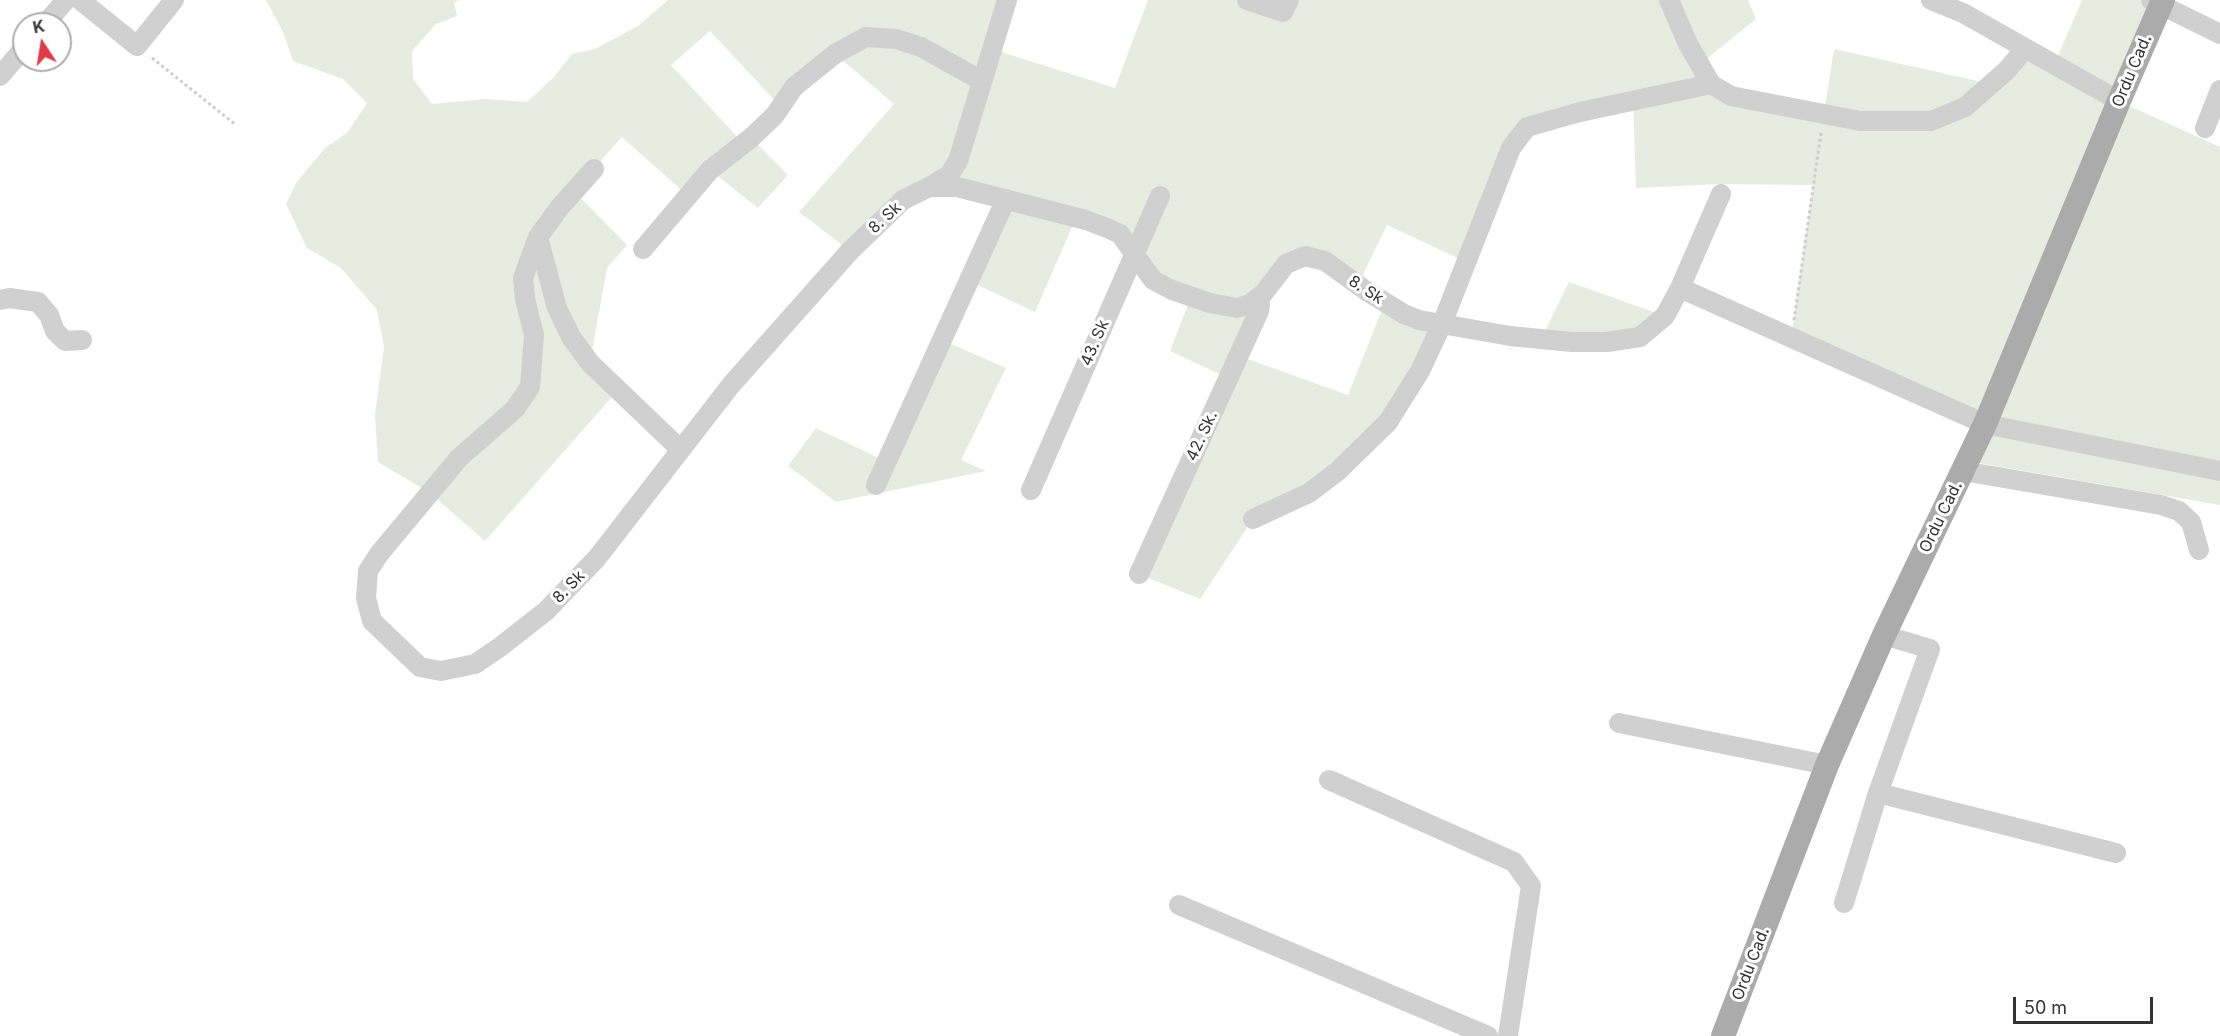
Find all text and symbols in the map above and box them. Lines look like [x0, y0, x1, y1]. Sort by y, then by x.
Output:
north arrow [12, 12, 72, 72]
text: K [31, 15, 46, 37]
street label: Ordu Cad. [2108, 32, 2156, 110]
street label: 8. Sk [865, 198, 905, 238]
street label: 8. Sk [1345, 272, 1387, 308]
street label: 43. Sk [1077, 317, 1113, 369]
street label: 42. Sk. [1182, 408, 1222, 464]
street label: Ordu Cad. [1916, 478, 1966, 556]
street label: 8. Sk [549, 567, 589, 607]
street label: Ordu Cad. [1728, 925, 1774, 1003]
scale bar [2016, 985, 2156, 1023]
text: 50 m [2024, 997, 2067, 1018]

